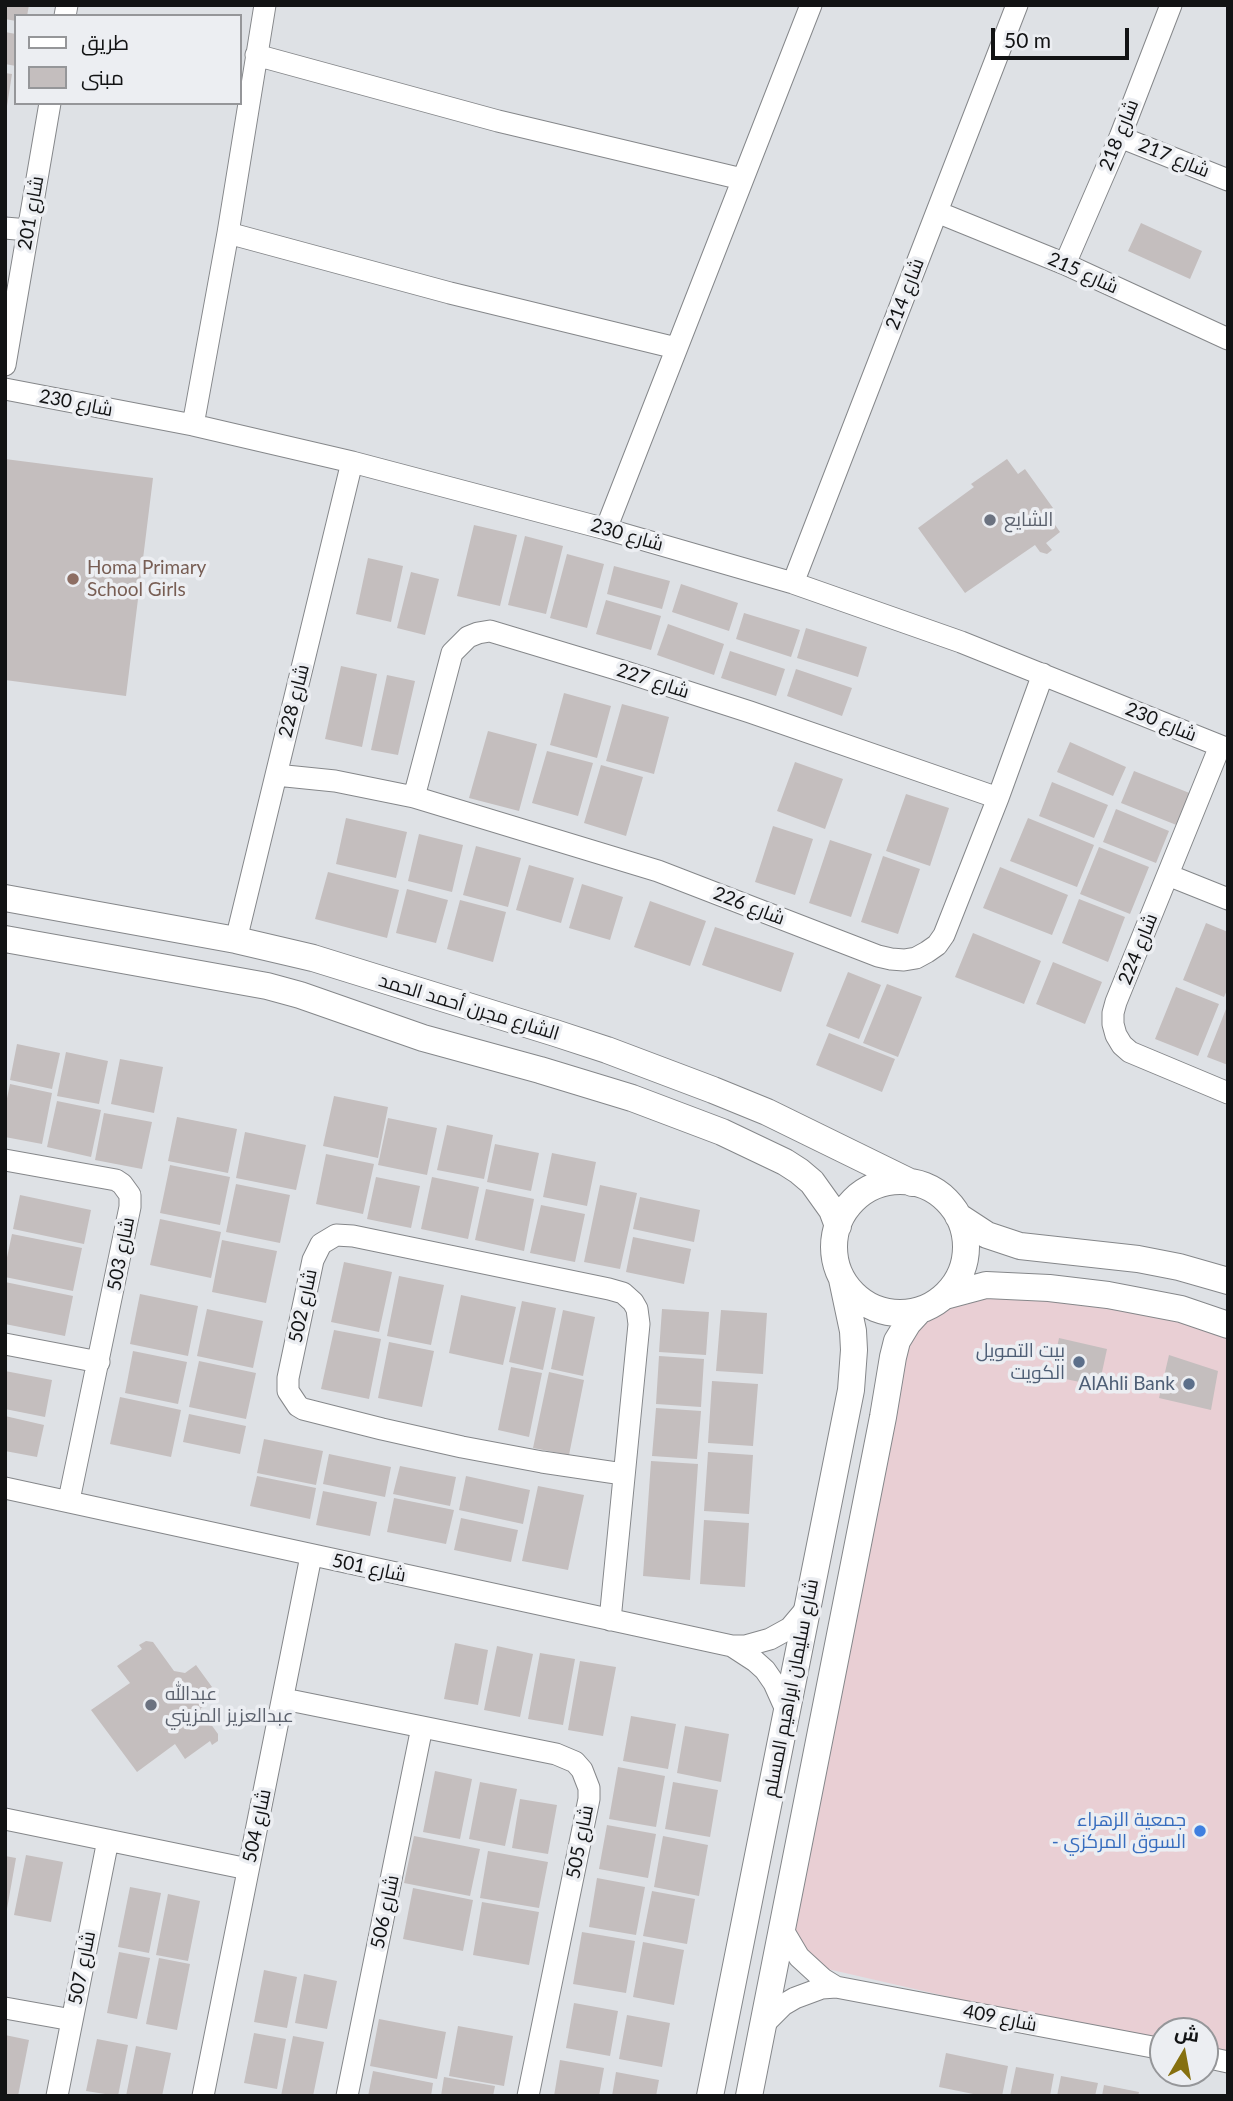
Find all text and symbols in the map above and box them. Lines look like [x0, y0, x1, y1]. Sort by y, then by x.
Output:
legend [14, 14, 242, 105]
scale bar [995, 14, 1133, 58]
text: 50 m [1004, 27, 1051, 52]
text: طريق [81, 29, 129, 54]
text: مبنى [81, 64, 124, 89]
street label: شارع 218 [1094, 96, 1144, 174]
street label: شارع 217 [1135, 133, 1213, 183]
street label: شارع 201 [13, 174, 49, 252]
street label: شارع 215 [1044, 247, 1122, 299]
street label: شارع 214 [881, 255, 929, 333]
street label: شارع 230 [37, 385, 115, 421]
place label: الشايع [1004, 509, 1053, 531]
marker: الشايع [982, 512, 998, 528]
street label: شارع 230 [588, 514, 666, 556]
place label: Homa Primary School Girls [87, 557, 206, 601]
marker: Homa Primary School Girls [65, 571, 81, 587]
street label: شارع 227 [614, 659, 692, 703]
street label: شارع 228 [274, 662, 314, 740]
street label: شارع 230 [1122, 697, 1200, 747]
street label: شارع 226 [710, 882, 788, 930]
street label: شارع 224 [1113, 910, 1163, 988]
street label: الشارع مجرن أحمد الحمد [376, 969, 562, 1045]
street label: شارع 503 [103, 1215, 139, 1293]
street label: شارع 502 [284, 1267, 322, 1345]
place label: بيت التمويل الكويت [976, 1340, 1065, 1384]
marker: بيت التمويل الكويت [1071, 1354, 1087, 1370]
place label: AlAhli Bank [1079, 1373, 1175, 1395]
marker: AlAhli Bank [1181, 1376, 1197, 1392]
street label: شارع 501 [330, 1549, 408, 1587]
street label: شارع سليمان ابراهيم المسلم [759, 1577, 823, 1799]
place label: عبدالله عبدالعزيز المزيني [165, 1683, 294, 1727]
marker: عبدالله عبدالعزيز المزيني [143, 1697, 159, 1713]
street label: شارع 504 [238, 1787, 276, 1865]
street label: شارع 505 [562, 1803, 598, 1881]
place label: جمعية الزهراء - السوق المركزي [1052, 1809, 1186, 1853]
marker: جمعية الزهراء - السوق المركزي [1192, 1823, 1208, 1839]
street label: شارع 506 [366, 1873, 404, 1951]
street label: شارع 507 [64, 1929, 100, 2007]
street label: شارع 409 [961, 2000, 1039, 2036]
north arrow [1149, 2017, 1219, 2087]
text: ش [1173, 2019, 1201, 2046]

